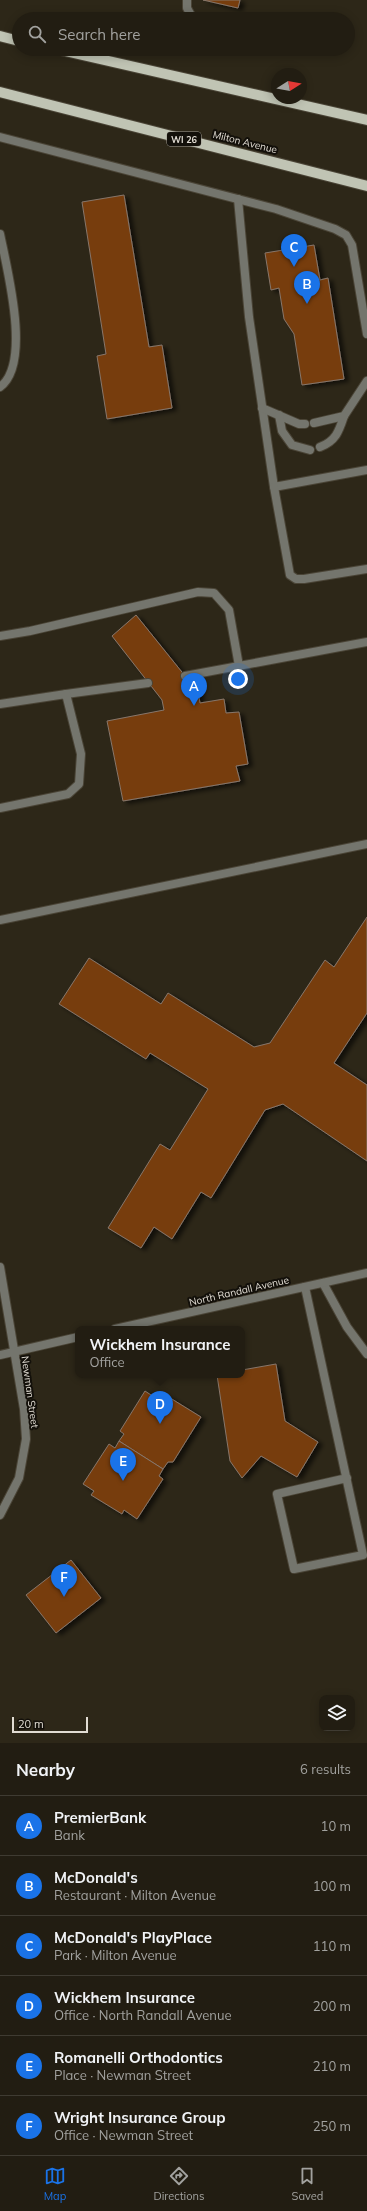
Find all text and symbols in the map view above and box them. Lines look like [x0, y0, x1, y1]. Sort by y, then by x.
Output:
search box [12, 12, 355, 56]
icon: search [26, 23, 48, 45]
text: Search here [58, 25, 140, 44]
north arrow [271, 68, 307, 104]
street label: Milton Avenue [211, 128, 279, 156]
road number: WI 26 [167, 132, 201, 146]
pin: C [281, 234, 307, 267]
pin: B [294, 271, 320, 304]
your location [228, 669, 248, 689]
pin: A [181, 673, 207, 706]
street label: North Randall Avenue [188, 1273, 290, 1309]
popup [75, 1326, 245, 1378]
text: Wickhem Insurance [90, 1335, 231, 1354]
text: Office [90, 1354, 125, 1370]
street label: Newman Street [19, 1355, 42, 1429]
pin: D [147, 1391, 173, 1424]
pin: E [110, 1448, 136, 1481]
pin: F [51, 1564, 77, 1597]
map controls [319, 1695, 355, 1731]
button: layers [319, 1695, 355, 1731]
scale bar [12, 1715, 88, 1734]
text: 20 m [18, 1717, 44, 1731]
text: Nearby [16, 1759, 75, 1780]
text: 6 results [300, 1761, 351, 1777]
text: PremierBank [54, 1808, 146, 1827]
text: A [24, 1818, 34, 1834]
text: 10 m [321, 1818, 351, 1834]
text: Bank [54, 1827, 85, 1843]
text: McDonald's [54, 1868, 138, 1887]
text: B [25, 1878, 33, 1894]
text: 100 m [313, 1878, 351, 1894]
text: Restaurant · Milton Avenue [54, 1887, 216, 1903]
text: McDonald's PlayPlace [54, 1928, 212, 1947]
text: C [25, 1938, 33, 1954]
text: 110 m [313, 1938, 351, 1954]
text: Park · Milton Avenue [54, 1947, 177, 1963]
text: Wickhem Insurance [54, 1988, 195, 2007]
text: D [24, 1998, 34, 2014]
text: 200 m [313, 1998, 351, 2014]
text: Office · North Randall Avenue [54, 2007, 231, 2023]
text: Romanelli Orthodontics [54, 2048, 223, 2067]
text: E [25, 2058, 33, 2074]
text: 210 m [313, 2058, 351, 2074]
text: Place · Newman Street [54, 2067, 191, 2083]
text: Wright Insurance Group [54, 2108, 226, 2127]
text: F [25, 2118, 33, 2134]
text: 250 m [313, 2118, 351, 2134]
text: Office · Newman Street [54, 2127, 193, 2143]
tab: Map [44, 2165, 66, 2203]
tab: Directions [154, 2165, 204, 2203]
tab: Saved [292, 2165, 323, 2203]

